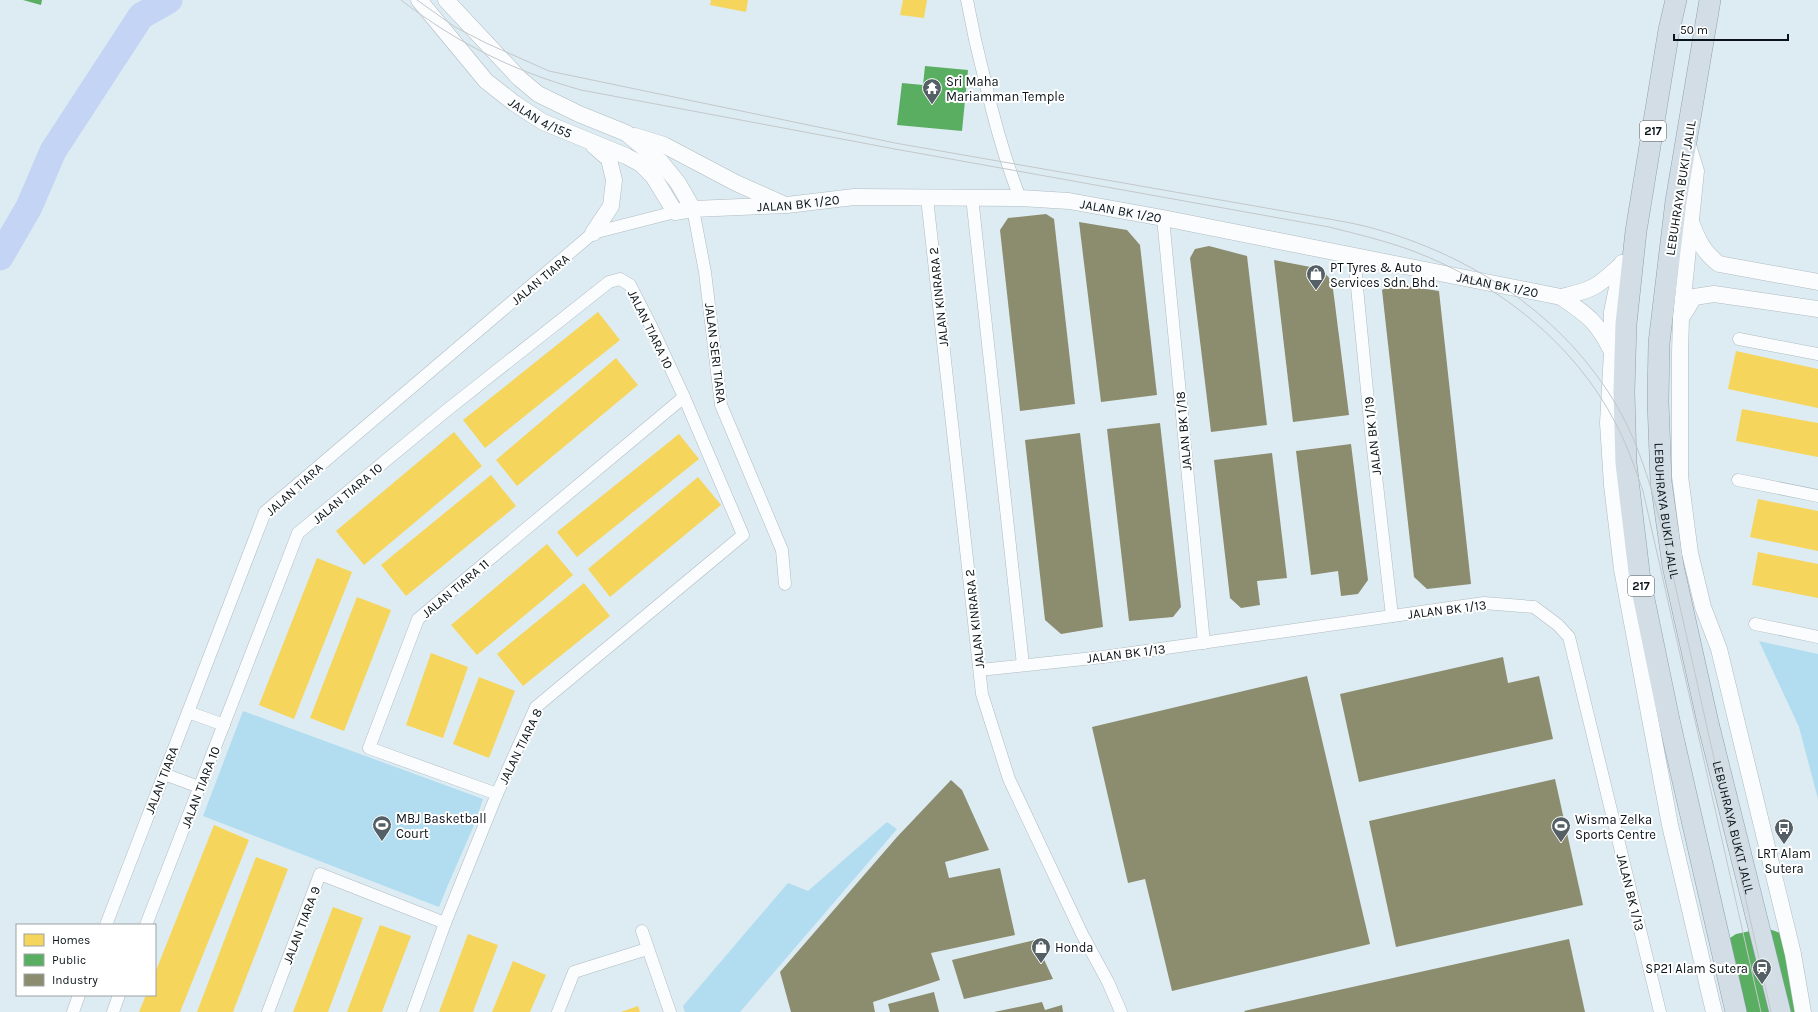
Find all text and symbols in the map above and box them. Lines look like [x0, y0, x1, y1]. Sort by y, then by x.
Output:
scale bar [1674, 16, 1788, 42]
text: 50 m [1680, 23, 1708, 37]
place label: Sri Maha Mariamman Temple [946, 74, 1065, 104]
temple icon: Sri Maha Mariamman Temple [921, 77, 943, 105]
street label: JALAN 4/155 [505, 95, 574, 141]
street label: LEBUHRAYA BUKIT JALIL [1662, 119, 1699, 257]
road number: 217 [1640, 121, 1666, 141]
street label: JALAN BK 1/20 [757, 192, 841, 214]
street label: JALAN BK 1/20 [1079, 196, 1163, 226]
street label: JALAN KINRARA 2 [926, 246, 951, 348]
street label: JALAN TIARA [508, 250, 573, 308]
place label: PT Tyres & Auto Services Sdn. Bhd. [1330, 260, 1438, 290]
shop icon: PT Tyres & Auto Services Sdn. Bhd. [1305, 263, 1327, 291]
street label: JALAN BK 1/20 [1456, 270, 1540, 300]
street label: JALAN TIARA 10 [625, 287, 676, 372]
street label: JALAN SERI TIARA [702, 302, 729, 405]
street label: JALAN BK 1/18 [1173, 391, 1194, 471]
street label: JALAN BK 1/19 [1361, 396, 1384, 476]
street label: LEBUHRAYA BUKIT JALIL [1652, 442, 1683, 580]
street label: JALAN TIARA [263, 460, 326, 519]
street label: JALAN TIARA 10 [309, 460, 385, 527]
street label: JALAN TIARA 11 [419, 556, 492, 621]
street label: JALAN KINRARA 2 [962, 568, 987, 670]
road number: 217 [1628, 576, 1654, 596]
street label: JALAN BK 1/13 [1407, 597, 1487, 622]
street label: JALAN BK 1/13 [1086, 641, 1166, 666]
street label: JALAN TIARA 8 [496, 706, 545, 787]
street label: JALAN TIARA [142, 744, 181, 816]
street label: JALAN TIARA 10 [178, 744, 223, 830]
street label: LEBUHRAYA BUKIT JALIL [1710, 759, 1757, 896]
place label: MBJ Basketball Court [396, 811, 487, 841]
place label: Wisma Zelka Sports Centre [1575, 812, 1656, 842]
sports icon: MBJ Basketball Court [371, 814, 393, 842]
sports icon: Wisma Zelka Sports Centre [1550, 815, 1572, 843]
bus stop icon: LRT Alam Sutera [1773, 817, 1795, 845]
place label: LRT Alam Sutera [1757, 846, 1811, 876]
street label: JALAN BK 1/13 [1614, 852, 1647, 932]
street label: JALAN TIARA 9 [280, 884, 323, 966]
legend [16, 924, 156, 996]
text: Homes [52, 933, 90, 947]
shop icon: Honda [1030, 936, 1052, 964]
place label: Honda [1055, 940, 1094, 955]
text: Public [52, 953, 86, 967]
station icon: SP21 Alam Sutera [1751, 957, 1773, 985]
place label: SP21 Alam Sutera [1645, 961, 1748, 976]
text: Industry [52, 973, 98, 987]

